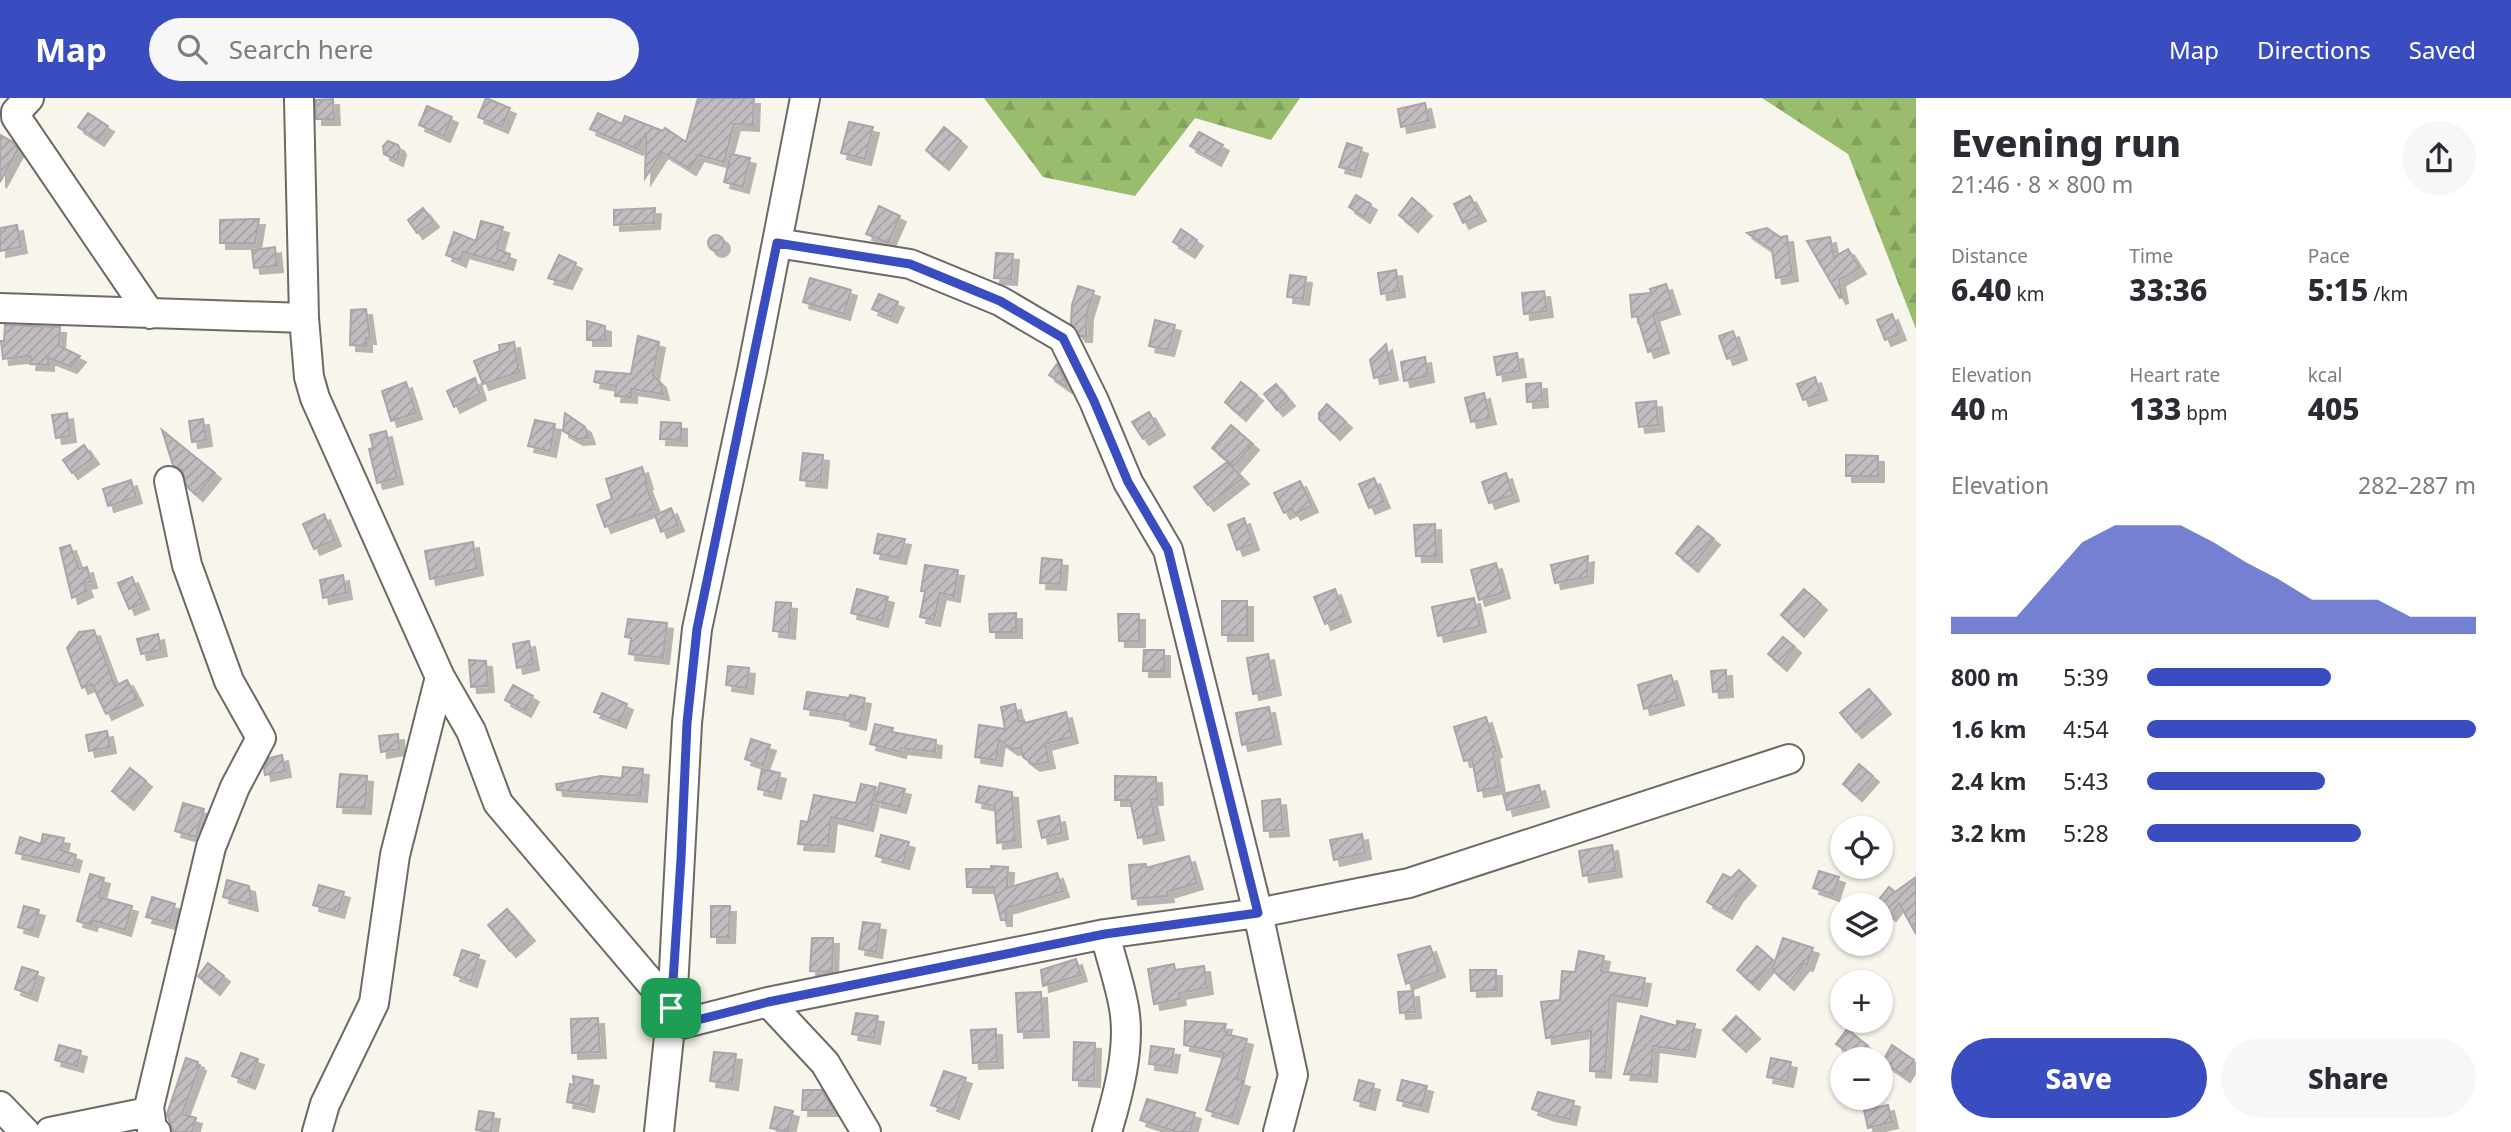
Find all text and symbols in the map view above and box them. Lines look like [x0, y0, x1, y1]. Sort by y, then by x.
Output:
search box [149, 18, 639, 81]
text: Map [35, 27, 107, 72]
icon: search [173, 30, 211, 68]
text: Search here [229, 31, 373, 67]
text: Map [2169, 33, 2219, 66]
text: Directions [2257, 33, 2371, 66]
text: Saved [2409, 33, 2476, 66]
text: Evening run [1951, 116, 2181, 168]
button: share [2402, 121, 2476, 195]
text: 21:46 · 8 × 800 m [1951, 168, 2133, 200]
text: Distance [1951, 243, 2028, 269]
text: Time [2129, 243, 2173, 269]
text: Pace [2308, 243, 2350, 269]
text: 6.40 [1951, 269, 2012, 310]
text: 33:36 [2129, 269, 2207, 310]
text: 5:15 [2308, 269, 2368, 310]
text: km [2012, 281, 2044, 307]
text: /km [2368, 281, 2408, 307]
text: Elevation [1951, 362, 2032, 388]
text: Heart rate [2129, 362, 2220, 388]
text: kcal [2308, 362, 2342, 388]
text: 40 [1951, 388, 1986, 429]
text: 133 [2129, 388, 2181, 429]
text: 405 [2308, 388, 2360, 429]
text: m [1986, 400, 2008, 426]
text: bpm [2181, 400, 2227, 426]
text: Elevation [1951, 469, 2049, 501]
text: 282–287 m [2358, 469, 2476, 501]
text: 800 m [1951, 661, 2019, 693]
text: 5:39 [2063, 661, 2109, 693]
text: 1.6 km [1951, 713, 2026, 745]
text: 4:54 [2063, 713, 2109, 745]
text: 2.4 km [1951, 765, 2026, 797]
text: 5:43 [2063, 765, 2109, 797]
map controls [1830, 816, 1893, 1110]
button: locate [1830, 816, 1893, 879]
text: 3.2 km [1951, 817, 2026, 849]
text: 5:28 [2063, 817, 2109, 849]
button: layers [1830, 893, 1893, 956]
button: + [1830, 970, 1893, 1033]
pin [641, 978, 701, 1038]
icon: arrive [652, 989, 690, 1027]
button: Save [1951, 1038, 2207, 1118]
button: Share [2221, 1038, 2476, 1118]
button: − [1830, 1047, 1893, 1110]

